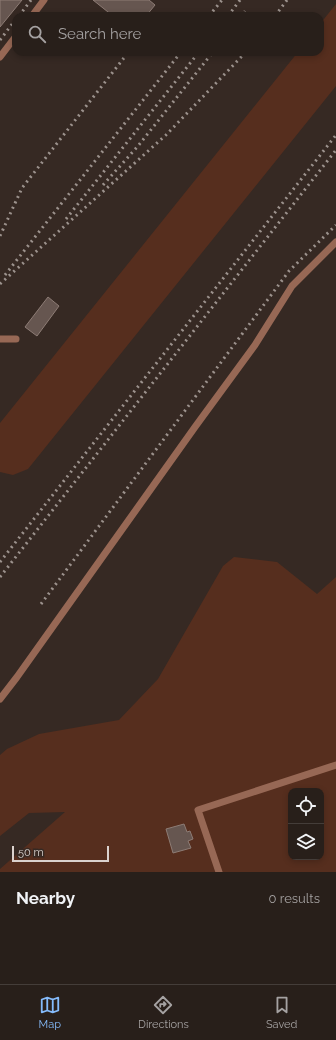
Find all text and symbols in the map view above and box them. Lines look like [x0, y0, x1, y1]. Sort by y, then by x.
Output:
search box [12, 12, 324, 56]
icon: search [26, 23, 48, 45]
text: Search here [58, 25, 141, 43]
map controls [288, 788, 324, 860]
button: locate [288, 788, 324, 824]
button: layers [288, 824, 324, 860]
scale bar [12, 844, 109, 863]
text: 50 m [18, 846, 44, 859]
text: Nearby [16, 888, 75, 908]
text: 0 results [269, 891, 320, 906]
tab: Map [39, 994, 61, 1031]
tab: Directions [138, 994, 189, 1031]
tab: Saved [266, 994, 297, 1031]

